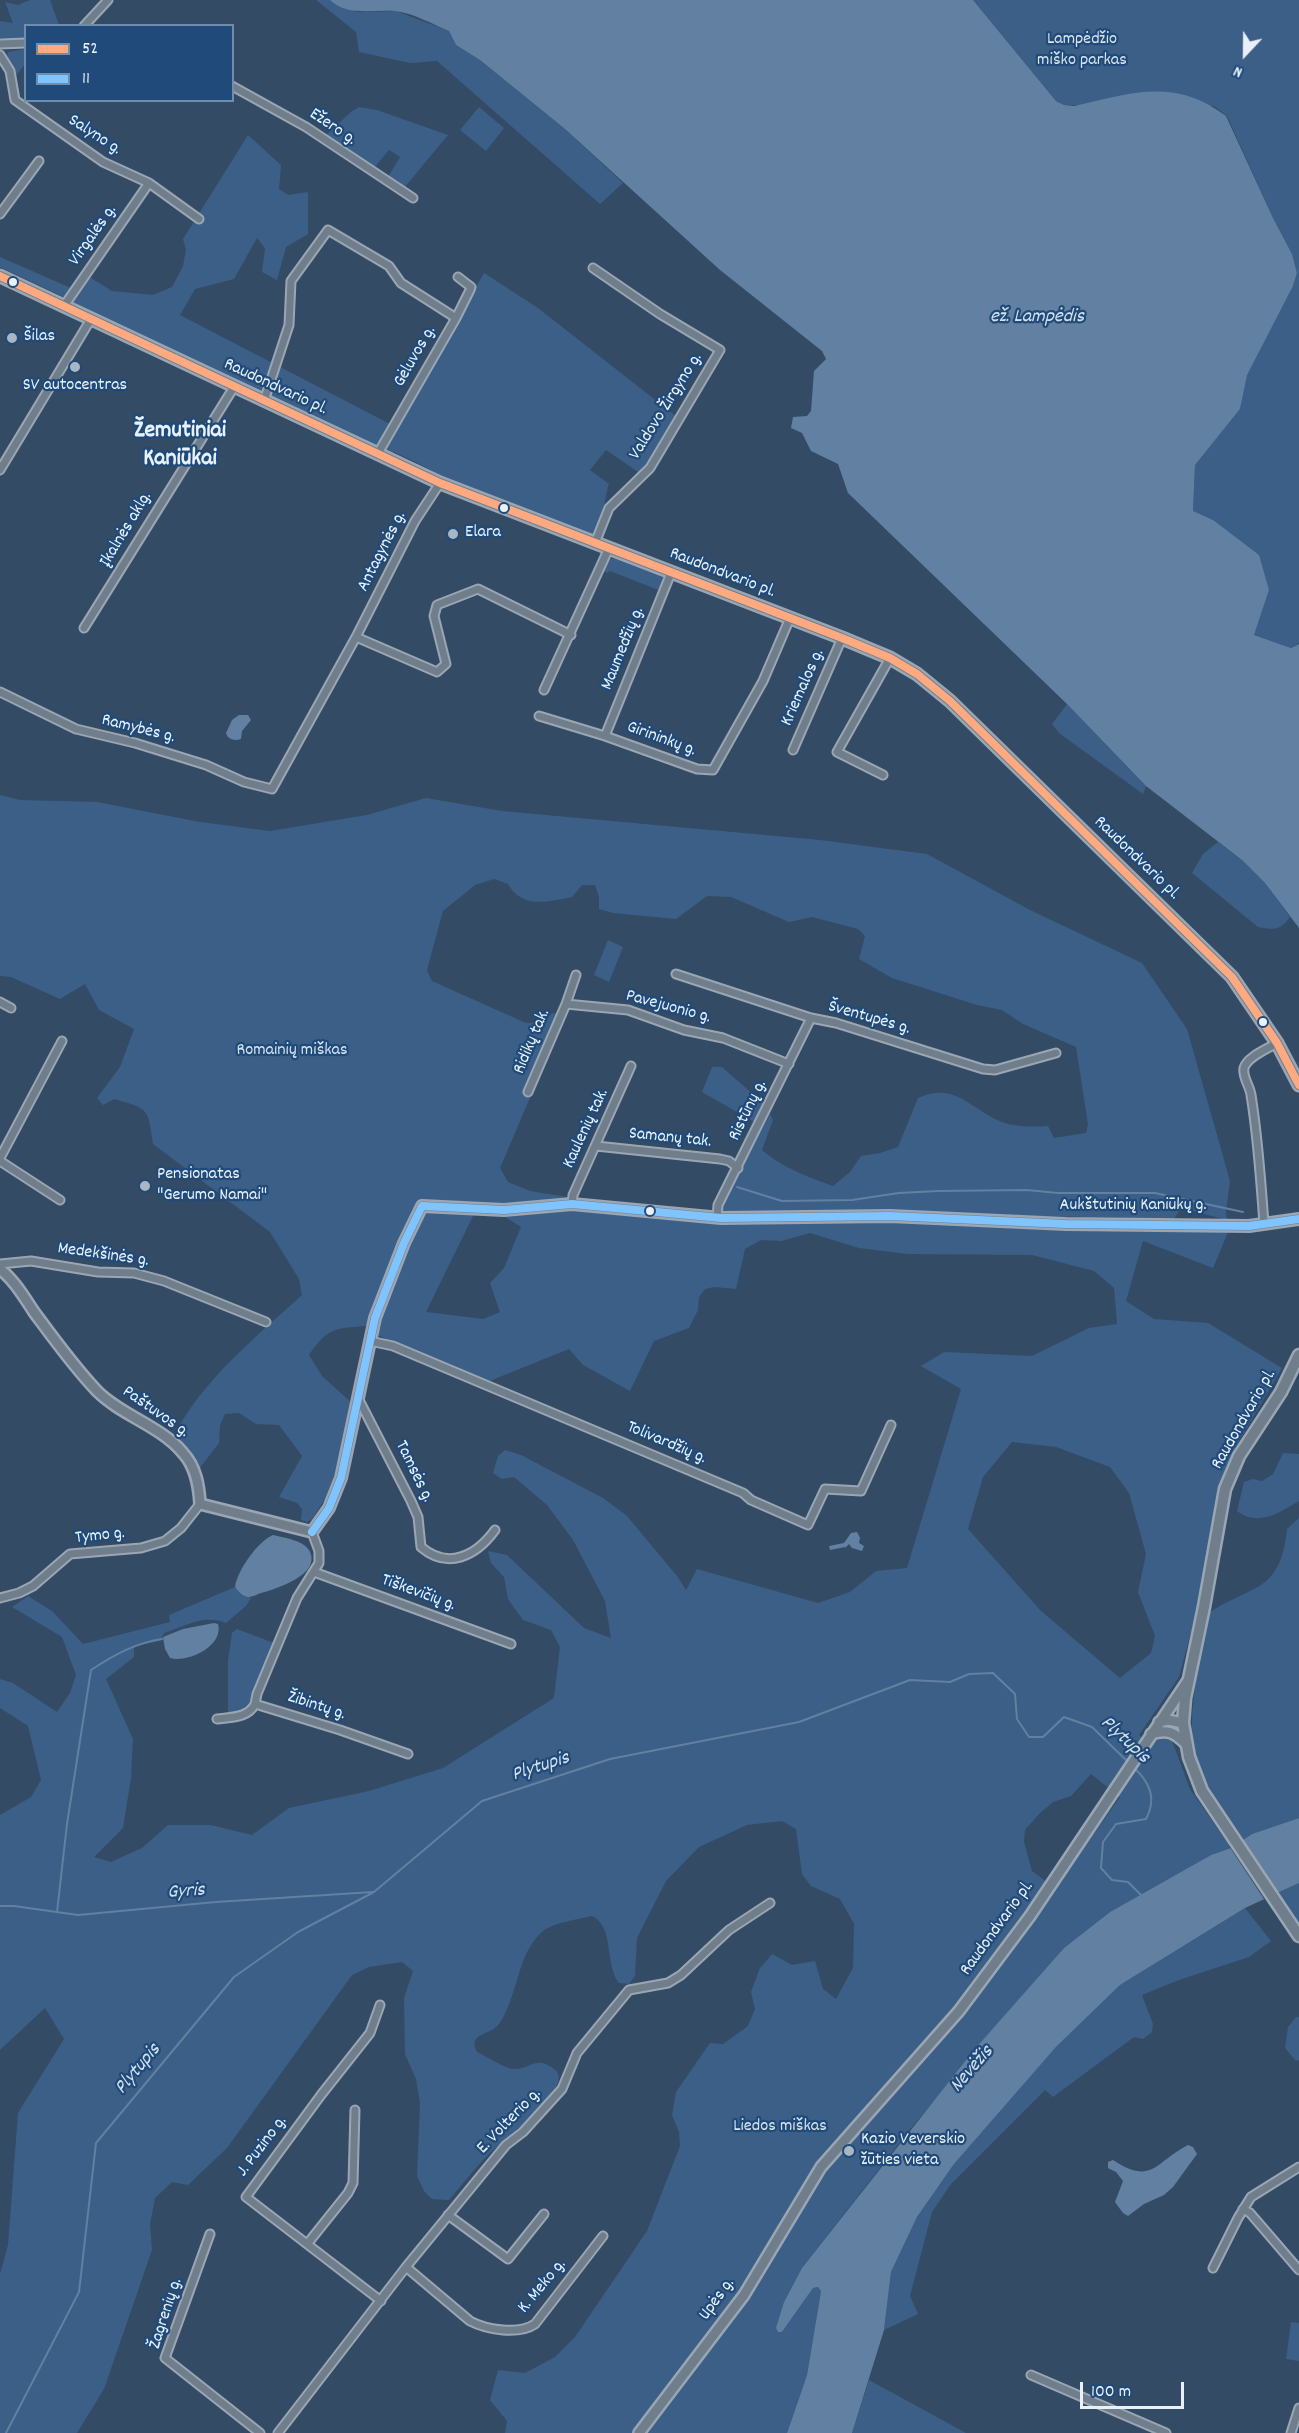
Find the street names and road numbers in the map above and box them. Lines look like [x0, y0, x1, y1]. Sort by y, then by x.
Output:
street label: Ežero g. [304, 105, 360, 151]
street label: Salyno g. [63, 111, 125, 161]
street label: Virgalės g. [65, 201, 123, 271]
street label: Gėluvos g. [390, 323, 442, 391]
street label: Valdovo Žirgyno g. [626, 350, 708, 464]
street label: Raudondvario pl. [220, 355, 330, 421]
street label: Įkalnės aklg. [96, 488, 158, 572]
street label: Antagynės g. [354, 508, 412, 596]
street label: Raudondvario pl. [666, 544, 778, 604]
street label: Maumedžių g. [598, 604, 650, 694]
street label: Kriemalos g. [777, 646, 831, 730]
street label: Ramybės g. [99, 710, 177, 750]
street label: Girininkų g. [623, 717, 699, 763]
street label: Raudondvario pl. [1088, 812, 1184, 906]
street label: Pavejuonio g. [623, 986, 713, 1030]
street label: Šventupės g. [826, 997, 912, 1041]
street label: Ridikų tak. [510, 1006, 556, 1078]
street label: Ristūnų g. [725, 1077, 773, 1145]
street label: Kaulenių tak. [559, 1086, 615, 1172]
street label: Samanų tak. [628, 1124, 712, 1154]
street label: Aukštutinių Kaniūkų g. [1060, 1196, 1206, 1218]
street label: Medekšinės g. [56, 1239, 150, 1273]
street label: Raudondvario pl. [1208, 1366, 1282, 1474]
street label: Paštuvos g. [117, 1382, 193, 1444]
street label: Tolivardžių g. [623, 1418, 709, 1470]
street label: Tamsės g. [389, 1438, 437, 1506]
street label: Tymo g. [74, 1524, 126, 1550]
street label: Tiškevičių g. [378, 1571, 458, 1617]
street label: Žibintų g. [284, 1687, 348, 1727]
street label: Raudondvario pl. [956, 1877, 1040, 1981]
street label: E. Volterio g. [473, 2084, 547, 2160]
street label: J. Puzino g. [233, 2112, 293, 2182]
street label: K. Meko g. [514, 2255, 572, 2319]
street label: Upės g. [695, 2275, 741, 2325]
street label: Žagrenių g. [145, 2276, 189, 2352]

